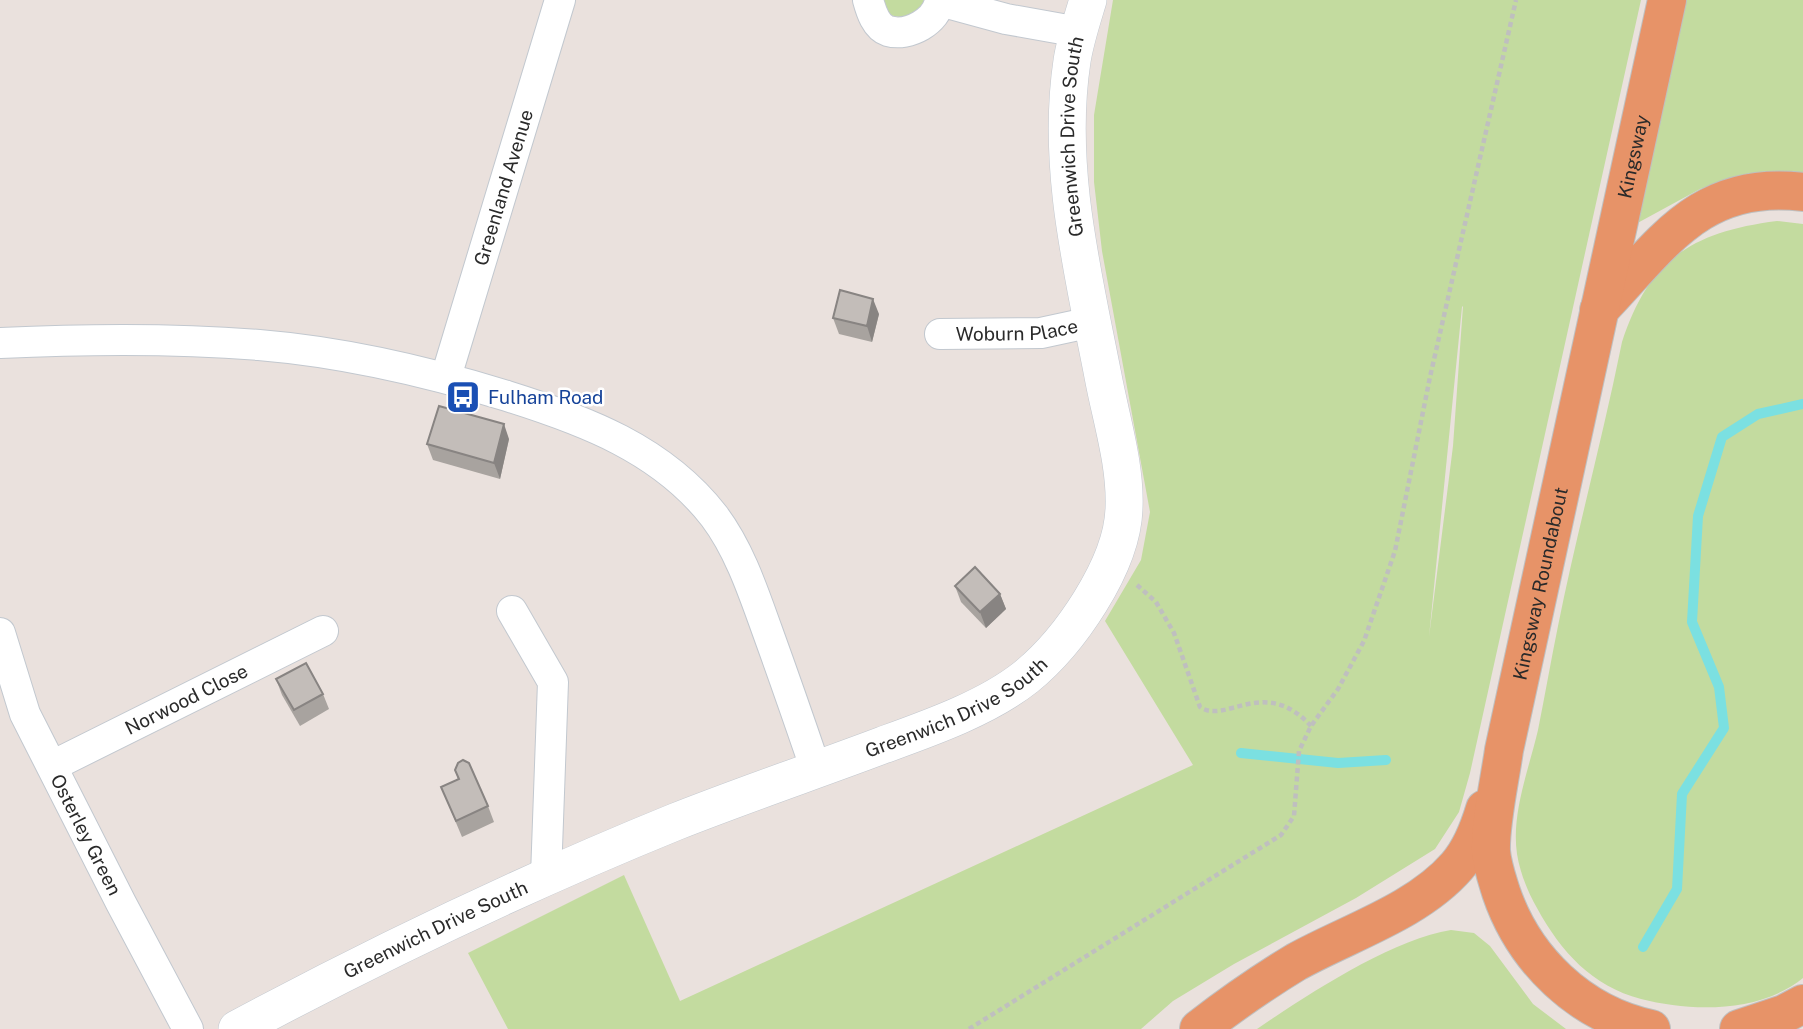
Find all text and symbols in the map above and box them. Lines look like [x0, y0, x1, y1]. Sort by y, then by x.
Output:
street label: Greenwich Drive South [1056, 34, 1088, 238]
street label: Greenland Avenue [469, 107, 537, 268]
street label: Kingsway [1613, 113, 1653, 200]
street label: Woburn Place [955, 314, 1080, 345]
bus stop icon: Fulham Road [444, 378, 482, 416]
place label: Fulham Road [488, 386, 603, 408]
street label: Kingsway Roundabout [1508, 485, 1572, 682]
street label: Greenwich Drive South [862, 653, 1052, 762]
street label: Norwood Close [121, 659, 251, 739]
street label: Osterley Green [46, 770, 126, 899]
street label: Greenwich Drive South [340, 876, 531, 983]

